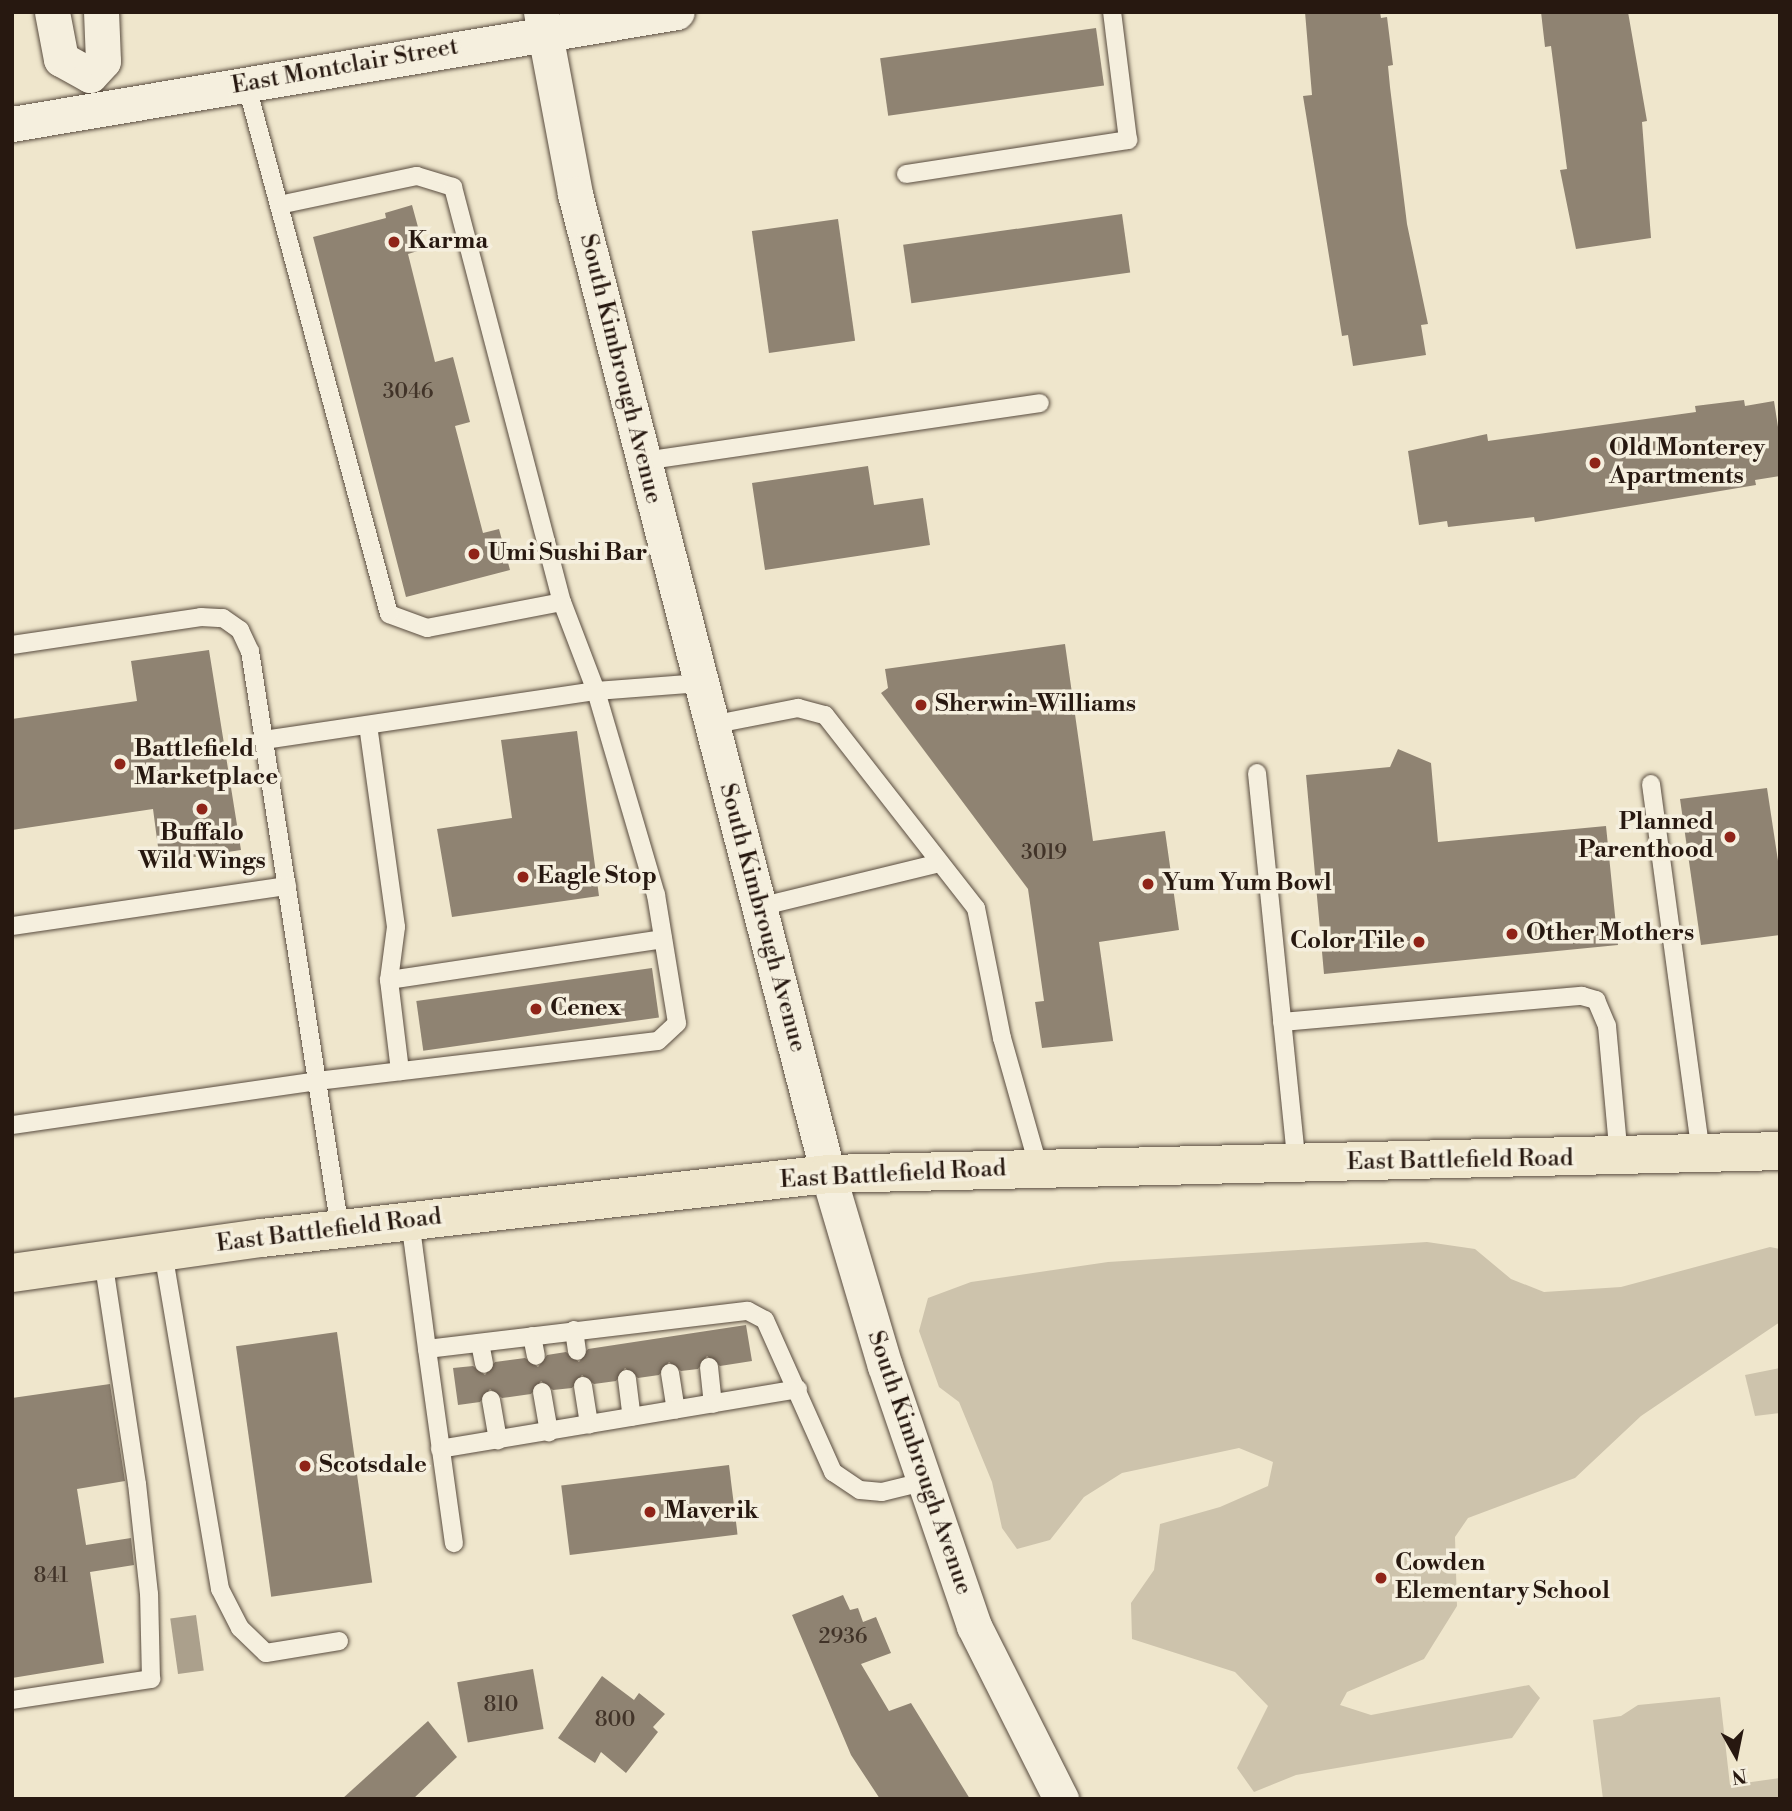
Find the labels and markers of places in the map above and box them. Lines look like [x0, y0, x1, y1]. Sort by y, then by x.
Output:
place label: Karma [408, 228, 488, 256]
marker: Karma [386, 234, 402, 250]
place label: Old Monterey Apartments [1609, 435, 1765, 491]
marker: Old Monterey Apartments [1587, 455, 1603, 471]
place label: Umi Sushi Bar [488, 540, 648, 568]
marker: Umi Sushi Bar [466, 546, 482, 562]
place label: Sherwin-Williams [935, 691, 1136, 719]
marker: Sherwin-Williams [913, 697, 929, 713]
place label: Battlefield Marketplace [134, 736, 278, 792]
marker: Battlefield Marketplace [112, 756, 128, 772]
marker: Buffalo Wild Wings [194, 801, 210, 817]
place label: Planned Parenthood [1578, 809, 1714, 865]
place label: Buffalo Wild Wings [138, 820, 266, 876]
marker: Planned Parenthood [1720, 827, 1740, 847]
place label: Eagle Stop [537, 863, 657, 891]
marker: Eagle Stop [515, 869, 531, 885]
place label: Yum Yum Bowl [1162, 870, 1332, 898]
marker: Yum Yum Bowl [1140, 876, 1156, 892]
place label: Other Mothers [1526, 920, 1694, 948]
marker: Other Mothers [1504, 926, 1520, 942]
place label: Color Tile [1290, 928, 1405, 956]
marker: Color Tile [1411, 934, 1427, 950]
place label: Cenex [550, 995, 621, 1023]
marker: Cenex [528, 1001, 544, 1017]
place label: Scotsdale [319, 1452, 427, 1480]
marker: Scotsdale [297, 1458, 313, 1474]
place label: Maverik [664, 1498, 759, 1526]
marker: Maverik [642, 1504, 658, 1520]
place label: Cowden Elementary School [1395, 1550, 1610, 1606]
marker: Cowden Elementary School [1373, 1570, 1389, 1586]

